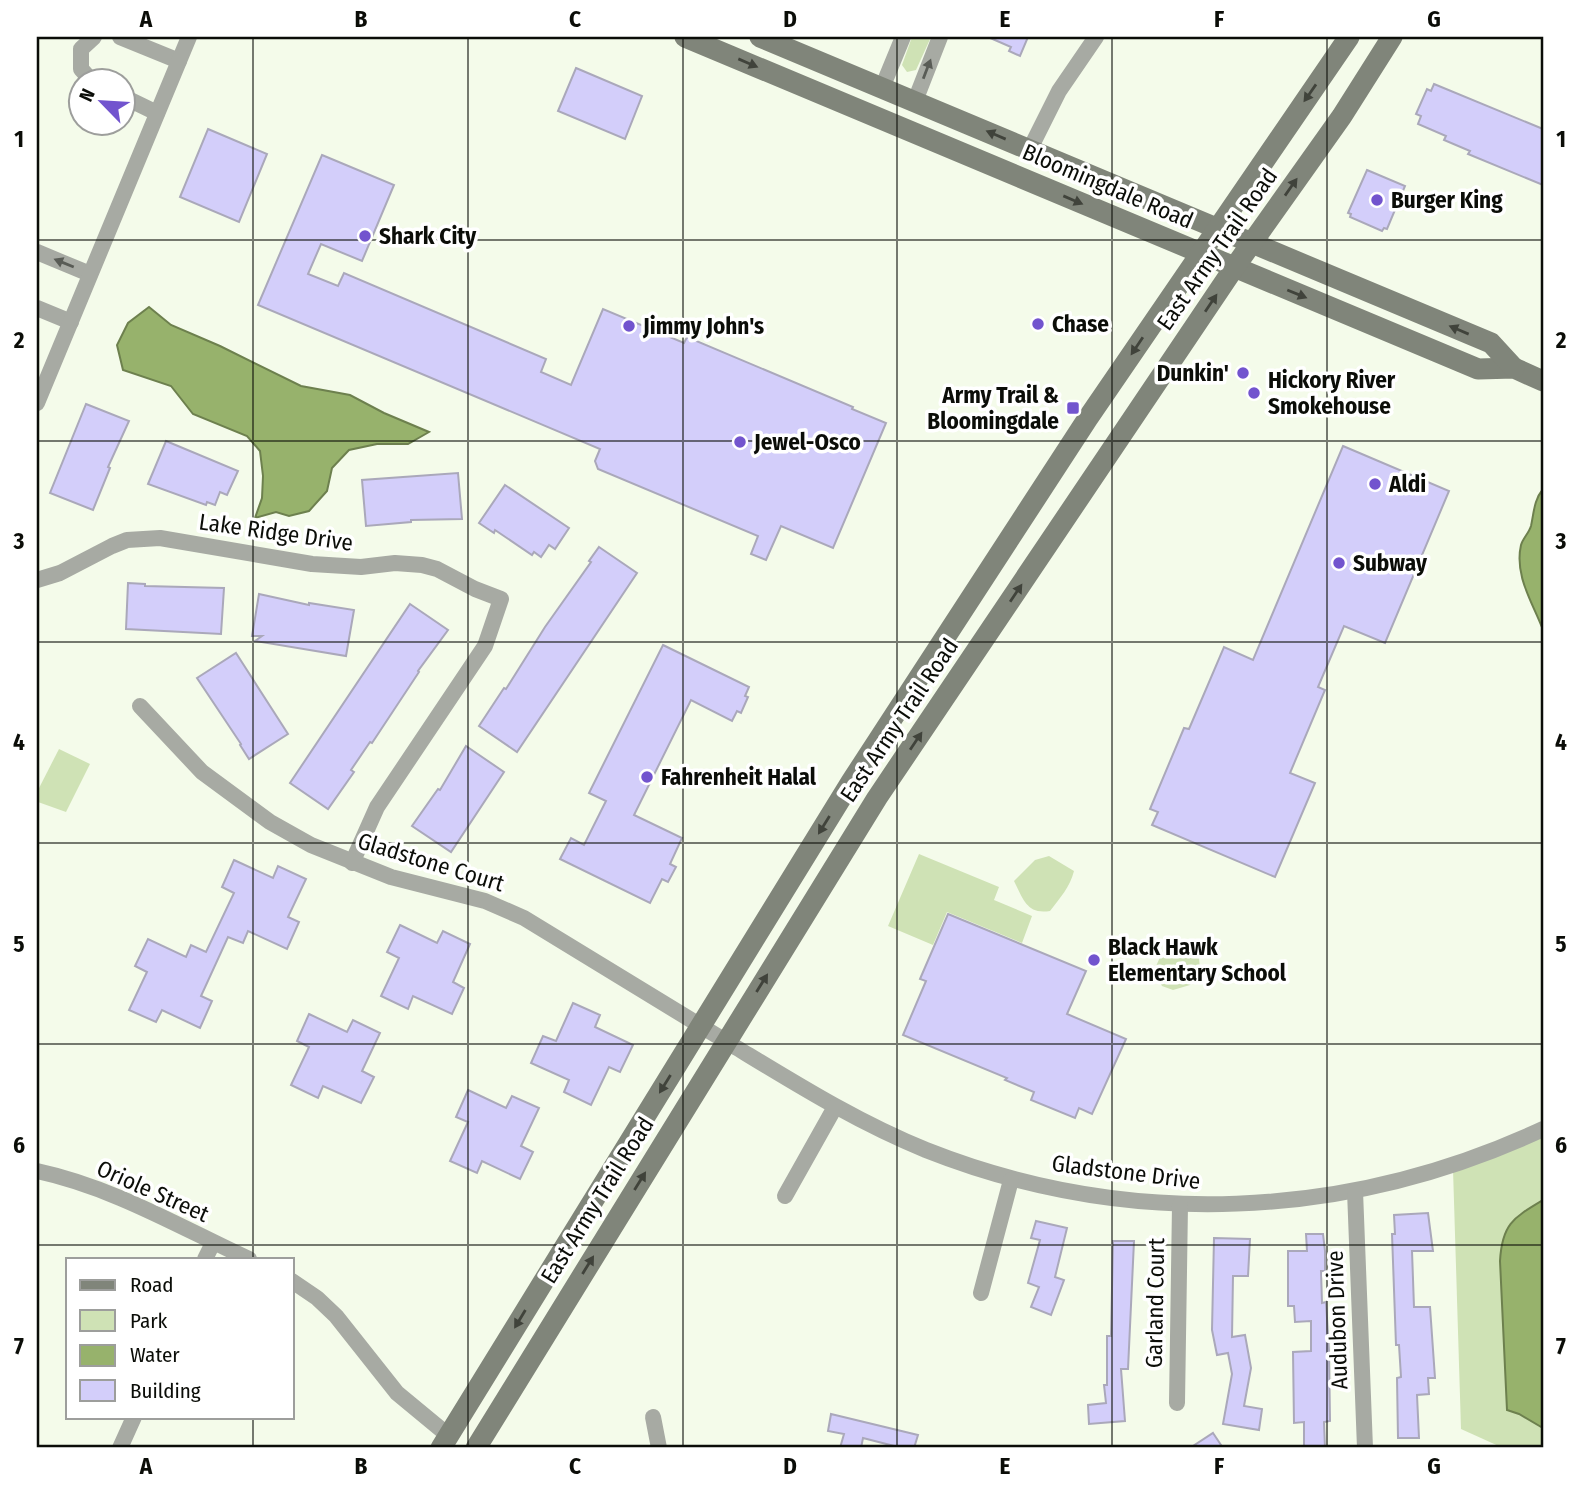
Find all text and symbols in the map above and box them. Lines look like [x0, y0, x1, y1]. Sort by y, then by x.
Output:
text: A [139, 5, 153, 33]
text: B [355, 5, 368, 33]
text: C [569, 5, 581, 33]
text: D [783, 5, 797, 33]
text: E [1000, 5, 1011, 33]
text: F [1214, 5, 1224, 33]
text: G [1427, 5, 1441, 33]
one-way arrow [737, 58, 758, 69]
one-way arrow [922, 58, 933, 79]
north arrow [66, 66, 136, 136]
one-way arrow [1303, 84, 1317, 102]
text: N [74, 85, 100, 105]
text: 1 [14, 125, 24, 153]
text: 1 [1556, 125, 1566, 153]
one-way arrow [986, 130, 1007, 141]
street label: Bloomingdale Road [1019, 137, 1197, 235]
street label: East Army Trail Road [1151, 163, 1283, 335]
one-way arrow [1284, 178, 1298, 196]
place label: Burger King [1391, 186, 1503, 214]
marker: Burger King [1369, 192, 1385, 208]
one-way arrow [1063, 194, 1084, 205]
place label: Shark City [379, 222, 477, 250]
marker: Shark City [357, 228, 373, 244]
one-way arrow [53, 258, 74, 269]
one-way arrow [1287, 288, 1308, 299]
one-way arrow [1204, 293, 1217, 312]
place label: Chase [1052, 310, 1109, 338]
place label: Jimmy John's [642, 312, 764, 340]
marker: Chase [1030, 316, 1046, 332]
marker: Jimmy John's [621, 318, 637, 334]
one-way arrow [1449, 324, 1470, 335]
text: 2 [13, 326, 25, 354]
text: 2 [1555, 326, 1567, 354]
one-way arrow [1131, 336, 1144, 356]
place label: Dunkin' [1157, 359, 1229, 387]
marker: Dunkin' [1235, 365, 1251, 381]
place label: Hickory River Smokehouse [1268, 366, 1396, 420]
place label: Army Trail & Bloomingdale [927, 381, 1059, 435]
marker: Hickory River Smokehouse [1246, 385, 1262, 401]
marker: Army Trail & Bloomingdale [1065, 400, 1081, 416]
place label: Jewel-Osco [753, 428, 861, 456]
marker: Jewel-Osco [732, 434, 748, 450]
place label: Aldi [1388, 470, 1426, 498]
marker: Aldi [1367, 476, 1383, 492]
street label: Lake Ridge Drive [197, 507, 355, 557]
text: 3 [13, 527, 25, 555]
text: 3 [1555, 527, 1567, 555]
place label: Subway [1353, 549, 1428, 577]
marker: Subway [1331, 555, 1347, 571]
one-way arrow [1009, 584, 1022, 603]
street label: East Army Trail Road [834, 633, 964, 807]
text: 4 [13, 728, 25, 756]
text: 4 [1555, 728, 1567, 756]
one-way arrow [909, 731, 922, 751]
place label: Fahrenheit Halal [661, 763, 817, 791]
marker: Fahrenheit Halal [639, 769, 655, 785]
one-way arrow [818, 816, 830, 835]
street label: Gladstone Court [354, 826, 508, 898]
text: 5 [13, 930, 25, 958]
text: 5 [1555, 930, 1567, 958]
place label: Black Hawk Elementary School [1108, 933, 1287, 987]
marker: Black Hawk Elementary School [1086, 952, 1102, 968]
one-way arrow [756, 974, 769, 993]
one-way arrow [658, 1074, 671, 1093]
street label: East Army Trail Road [534, 1112, 660, 1288]
text: 6 [13, 1131, 25, 1159]
text: 6 [1555, 1131, 1567, 1159]
street label: Gladstone Drive [1050, 1149, 1202, 1195]
street label: Oriole Street [93, 1154, 214, 1228]
one-way arrow [634, 1171, 647, 1190]
street label: Garland Court [1140, 1237, 1170, 1368]
street label: Audubon Drive [1321, 1250, 1353, 1390]
one-way arrow [582, 1255, 595, 1274]
legend [66, 1258, 294, 1418]
text: Road [130, 1272, 174, 1298]
text: Park [130, 1308, 168, 1334]
one-way arrow [513, 1310, 526, 1329]
text: 7 [14, 1332, 24, 1360]
text: 7 [1556, 1332, 1566, 1360]
text: Water [130, 1342, 180, 1368]
text: Building [130, 1378, 201, 1404]
text: A [139, 1452, 153, 1480]
text: B [355, 1452, 368, 1480]
text: C [569, 1452, 581, 1480]
text: D [783, 1452, 797, 1480]
text: E [1000, 1452, 1011, 1480]
text: F [1214, 1452, 1224, 1480]
text: G [1427, 1452, 1441, 1480]

